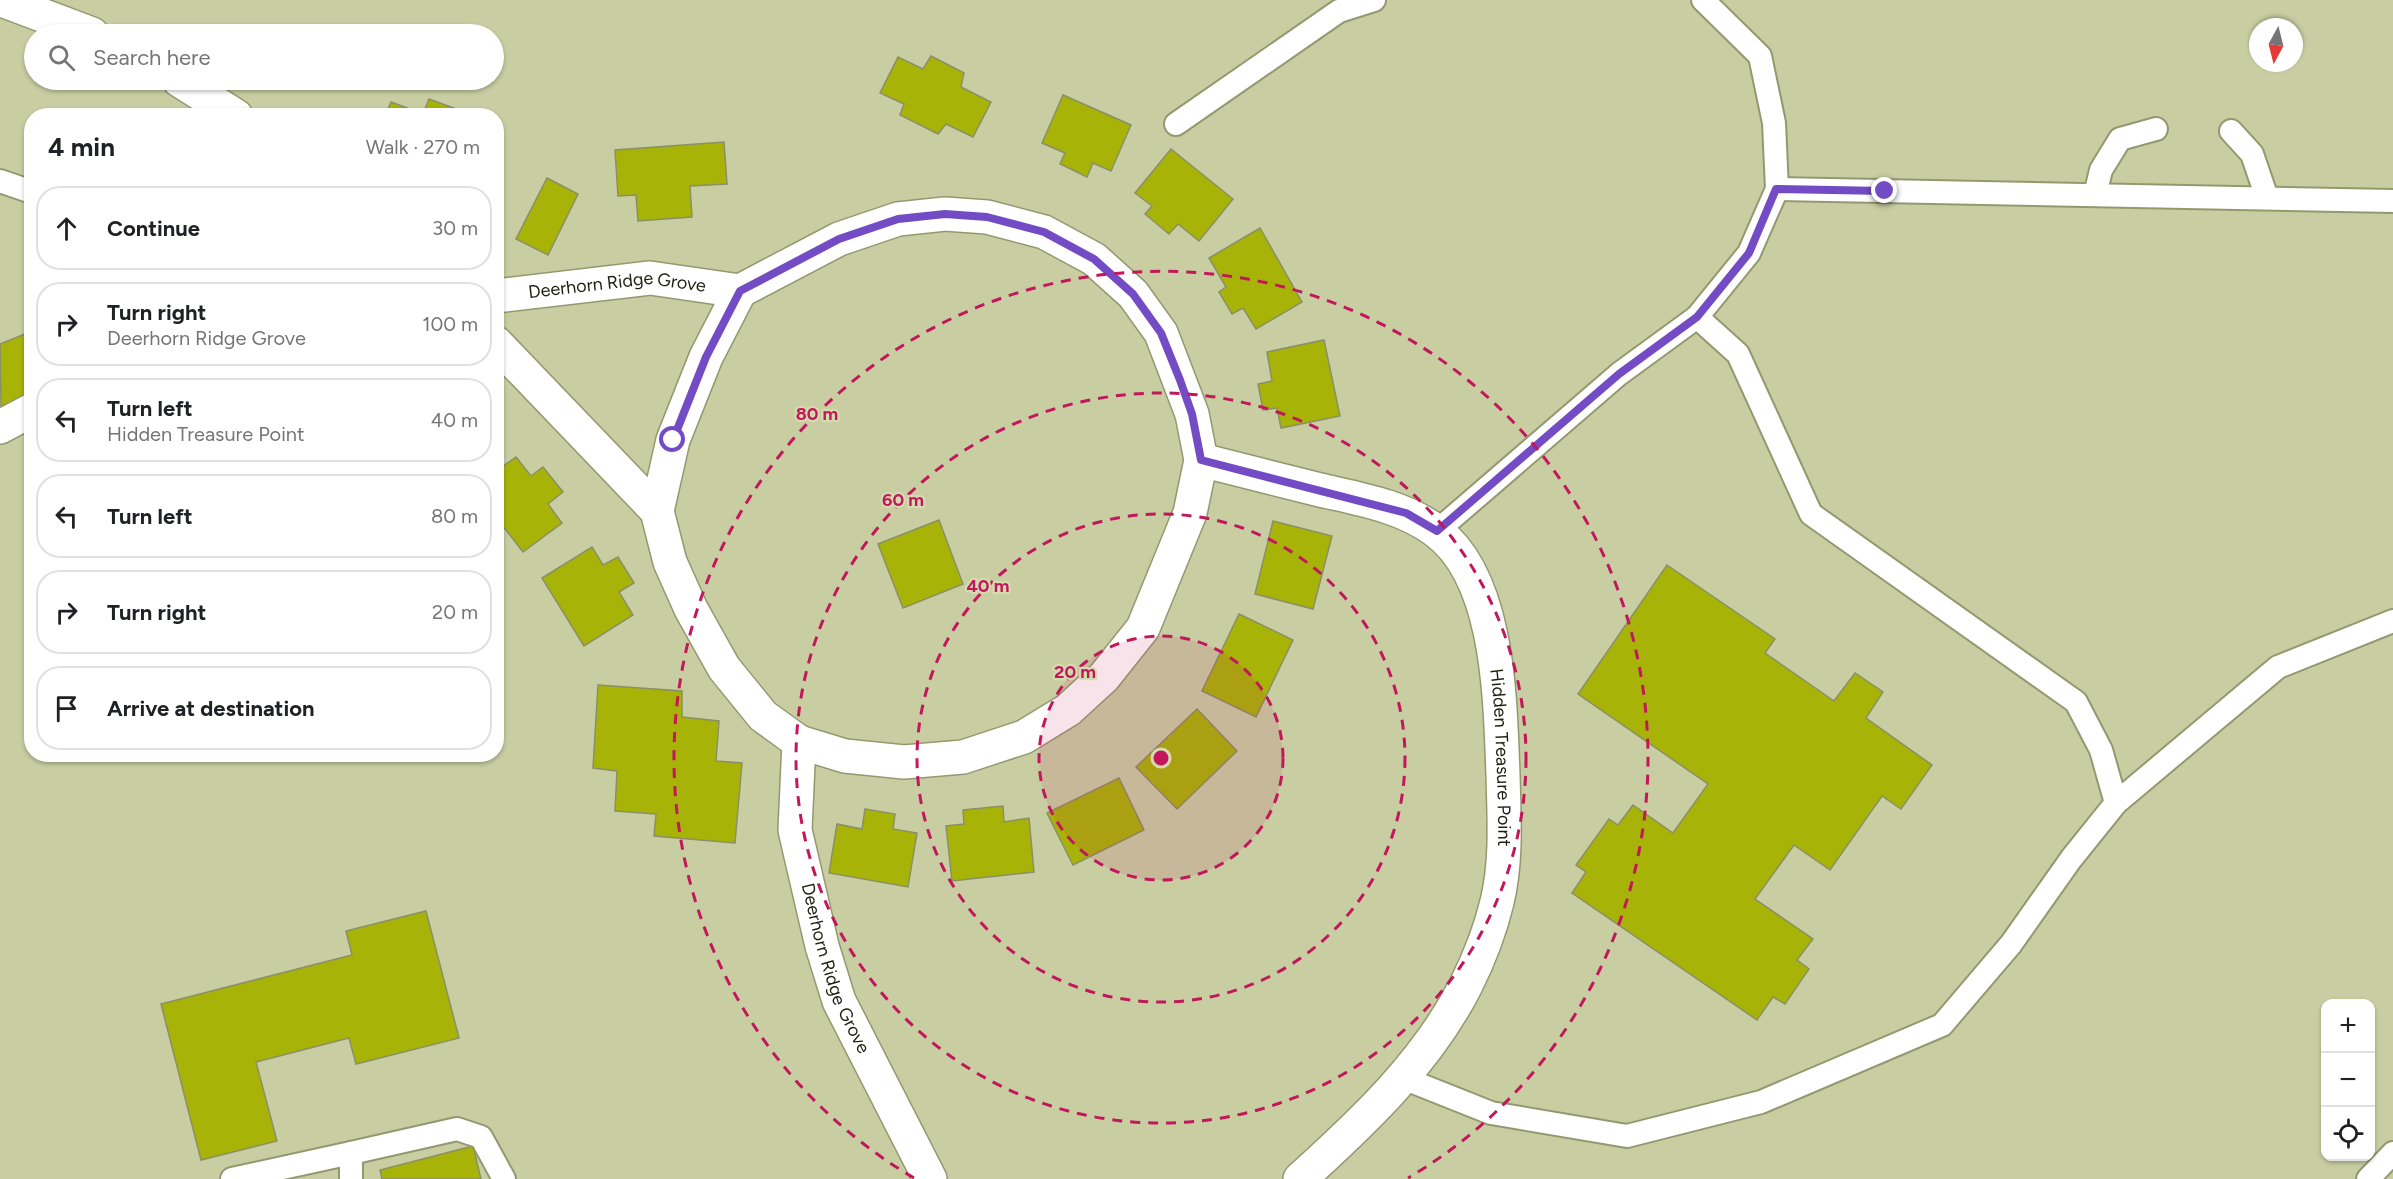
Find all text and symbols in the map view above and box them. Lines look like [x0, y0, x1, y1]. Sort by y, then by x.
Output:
north arrow [2249, 18, 2303, 72]
search box [24, 24, 504, 90]
icon: search [45, 41, 78, 74]
text: Search here [93, 44, 211, 71]
text: 4 min [48, 131, 115, 163]
text: Walk · 270 m [366, 135, 480, 159]
route end [1871, 177, 1897, 203]
icon: ahead [50, 212, 83, 245]
text: Continue [107, 215, 200, 242]
text: 30 m [432, 216, 478, 240]
street label: Deerhorn Ridge Grove [527, 267, 708, 303]
text: Turn right [107, 299, 206, 326]
icon: right [50, 308, 83, 341]
text: 100 m [422, 312, 478, 336]
text: Deerhorn Ridge Grove [107, 326, 306, 350]
text: Turn left [107, 395, 193, 422]
text: 80 m [796, 403, 838, 425]
icon: left [50, 404, 83, 437]
text: 40 m [431, 408, 478, 432]
text: Hidden Treasure Point [107, 422, 305, 446]
route start [659, 426, 685, 452]
text: 60 m [882, 489, 924, 511]
icon: left [50, 500, 83, 533]
text: Turn left [107, 503, 193, 530]
text: 80 m [431, 504, 478, 528]
text: 40 m [966, 575, 1010, 597]
icon: right [50, 596, 83, 629]
text: Turn right [107, 599, 206, 626]
text: 20 m [432, 600, 478, 624]
text: 20 m [1054, 661, 1096, 683]
street label: Hidden Treasure Point [1485, 667, 1515, 847]
icon: arrive [50, 692, 83, 725]
text: Arrive at destination [107, 695, 315, 722]
centre of rings [1151, 748, 1171, 768]
street label: Deerhorn Ridge Grove [797, 881, 875, 1057]
map controls [2321, 999, 2375, 1161]
button: + [2321, 999, 2375, 1053]
button: − [2321, 1053, 2375, 1107]
button: locate [2321, 1107, 2375, 1161]

